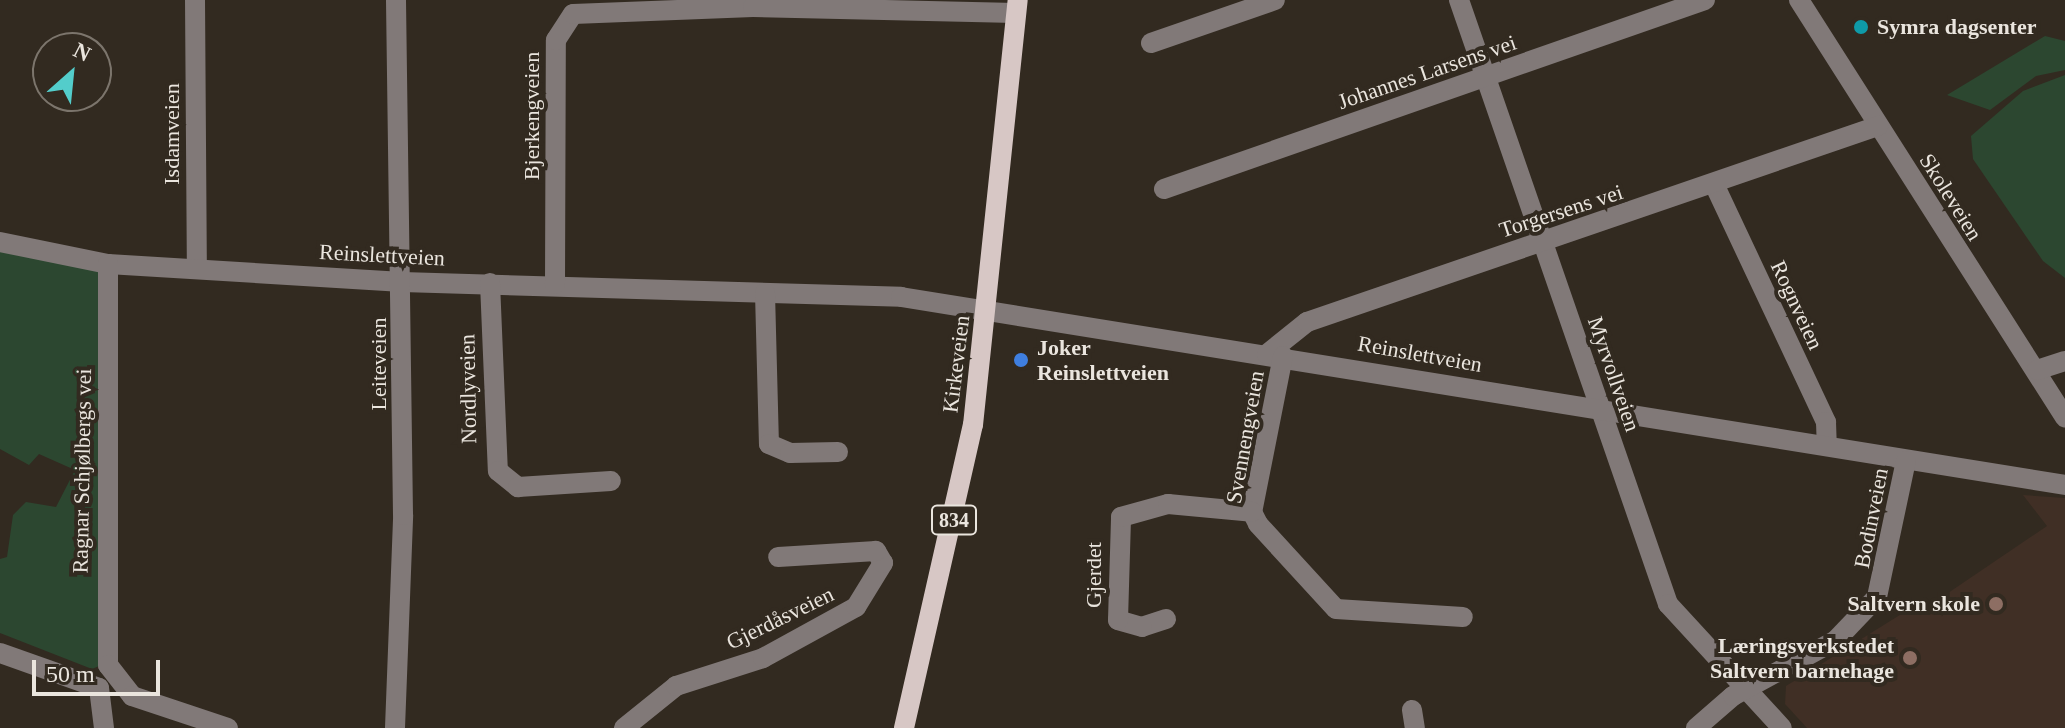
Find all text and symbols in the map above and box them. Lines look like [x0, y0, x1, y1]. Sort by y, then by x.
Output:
place label: Symra dagsenter [1877, 14, 2036, 40]
marker: Symra dagsenter [1852, 18, 1870, 36]
street label: Johannes Larsens vei [1334, 29, 1520, 115]
north arrow [32, 32, 112, 112]
text: N [69, 37, 95, 67]
street label: Bjerkengveien [519, 52, 545, 180]
street label: Isdamveien [159, 83, 185, 185]
street label: Skoleveien [1914, 149, 1988, 245]
street label: Torgersens vei [1496, 179, 1626, 243]
street label: Reinslettveien [318, 239, 446, 271]
street label: Rognveien [1765, 256, 1829, 354]
street label: Myrvollveien [1582, 313, 1646, 435]
street label: Kirkeveien [937, 314, 975, 414]
street label: Leiteveien [366, 318, 392, 410]
street label: Reinslettveien [1356, 330, 1484, 378]
street label: Nordlyveien [454, 334, 482, 444]
place label: Joker Reinslettveien [1037, 334, 1169, 386]
marker: Joker Reinslettveien [1012, 351, 1030, 369]
street label: Ragnar Schjølbergs vei [67, 368, 97, 574]
street label: Svennengveien [1220, 369, 1270, 505]
street label: Bodinveien [1848, 466, 1894, 570]
road number: 834 [930, 504, 978, 536]
street label: Gjerdet [1081, 542, 1107, 608]
street label: Gjerdåsveien [722, 581, 838, 655]
place label: Saltvern skole [1847, 591, 1980, 617]
marker: Saltvern skole [1987, 595, 2005, 613]
place label: Læringsverkstedet Saltvern barnehage [1710, 632, 1894, 684]
scale bar [36, 644, 164, 694]
marker: Læringsverkstedet Saltvern barnehage [1901, 649, 1919, 667]
text: 50 m [46, 661, 95, 687]

